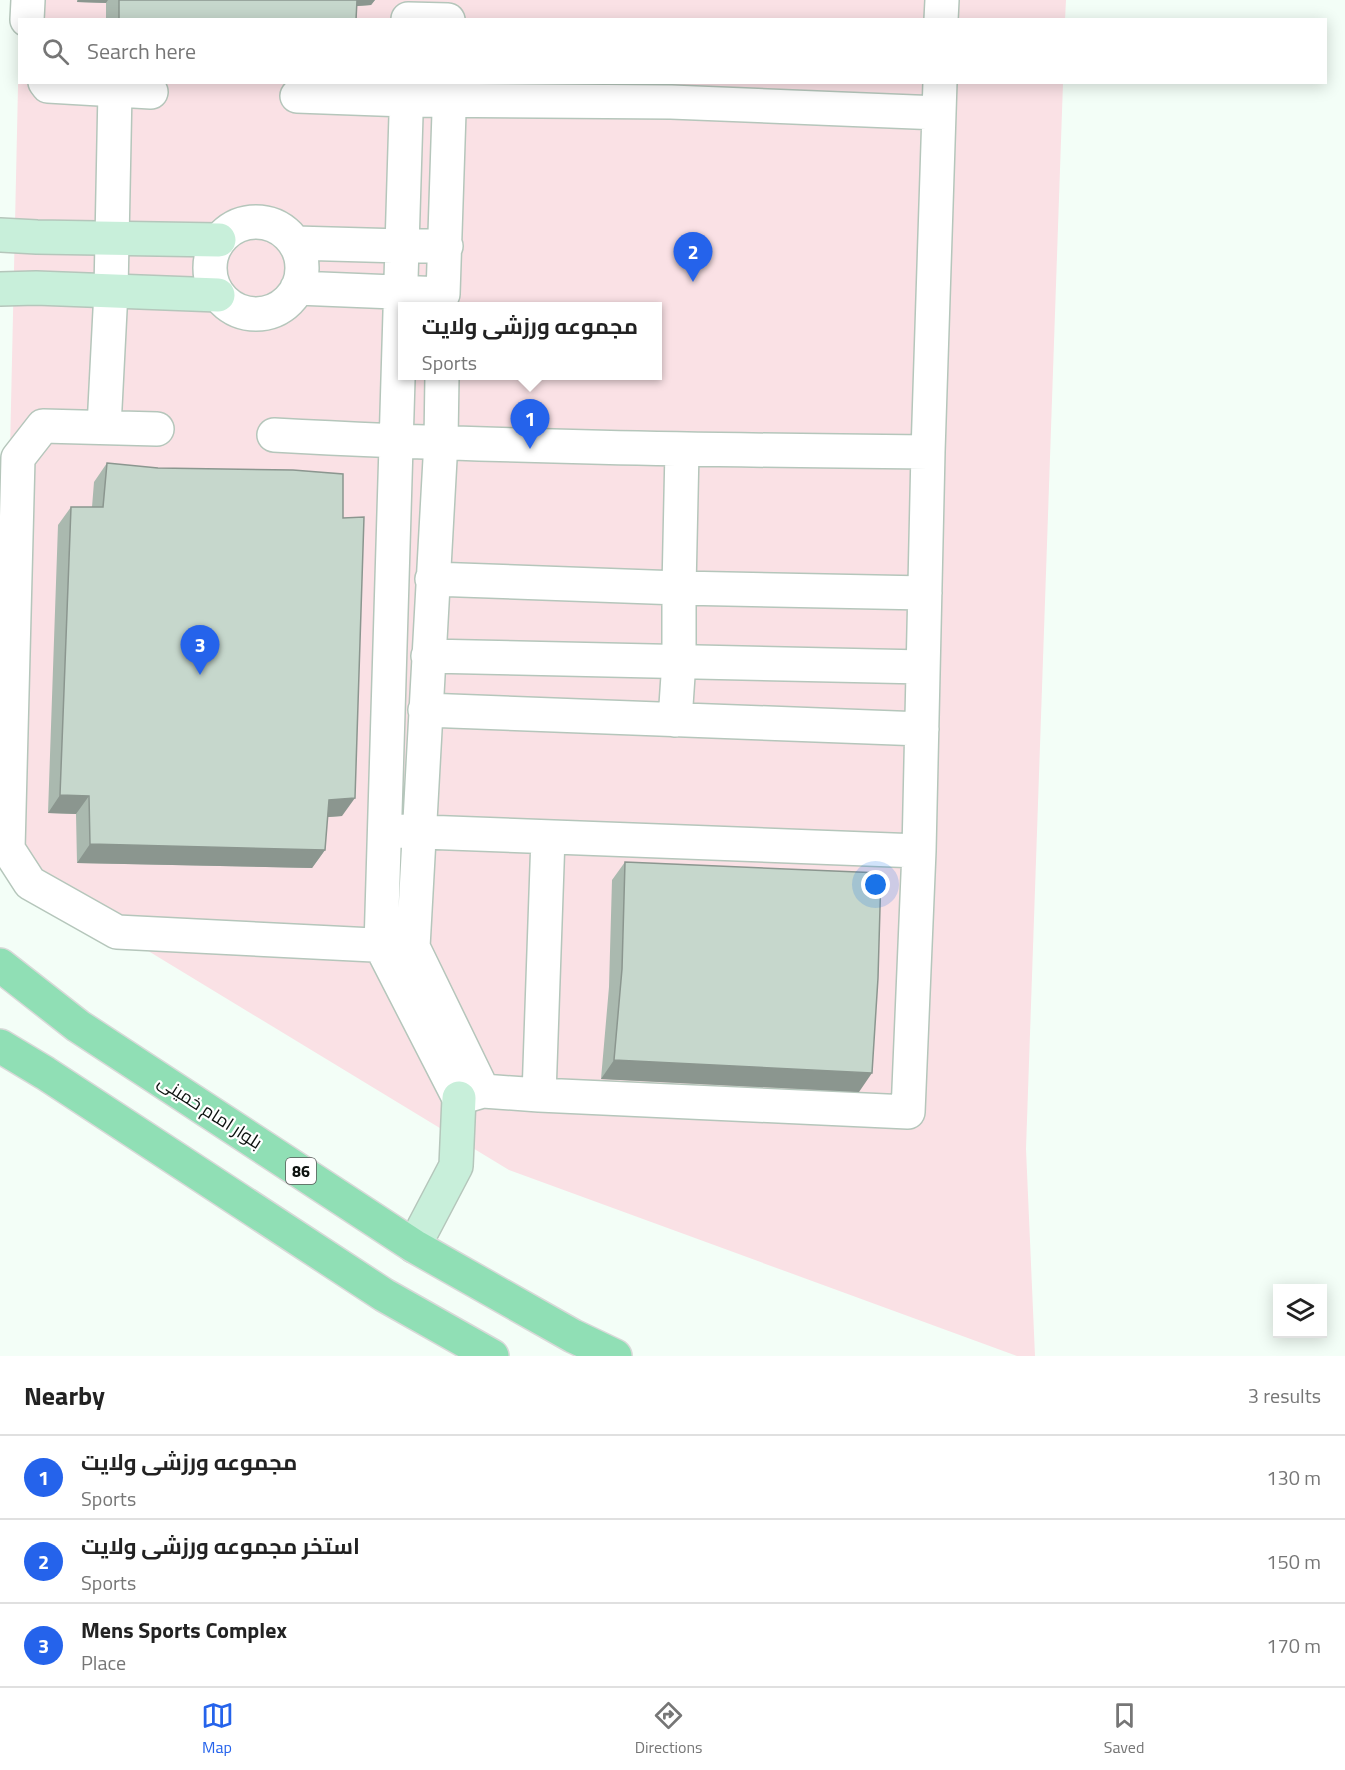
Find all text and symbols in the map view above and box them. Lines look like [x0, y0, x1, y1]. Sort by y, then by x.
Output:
search box [18, 18, 1327, 84]
text: Search here [87, 34, 196, 68]
icon: search [39, 35, 72, 68]
pin: 2 [674, 232, 712, 282]
popup [398, 302, 662, 380]
text: مجموعه ورزشی ولایت [422, 309, 638, 343]
text: Sports [422, 347, 477, 378]
pin: 1 [510, 400, 550, 449]
pin: 3 [180, 626, 220, 675]
your location [861, 870, 890, 899]
street label: بلوار امام خمینی [153, 1068, 268, 1156]
road number: 86 [286, 1158, 316, 1184]
map controls [1273, 1284, 1327, 1338]
button: layers [1273, 1284, 1327, 1338]
text: Nearby [24, 1376, 105, 1415]
text: 3 results [1248, 1380, 1321, 1411]
text: مجموعه ورزشی ولایت [81, 1445, 297, 1479]
text: 1 [38, 1462, 49, 1493]
text: 130 m [1266, 1462, 1321, 1493]
text: Sports [81, 1483, 136, 1514]
text: استخر مجموعه ورزشی ولایت [81, 1529, 360, 1563]
text: 2 [38, 1546, 49, 1577]
text: 150 m [1266, 1546, 1321, 1577]
text: Sports [81, 1567, 136, 1598]
text: Mens Sports Complex [81, 1613, 287, 1647]
text: 3 [38, 1630, 49, 1661]
text: 170 m [1266, 1630, 1321, 1661]
text: Place [81, 1647, 126, 1678]
tab: Map [201, 1699, 234, 1759]
tab: Directions [635, 1699, 703, 1759]
tab: Saved [1104, 1699, 1144, 1759]

